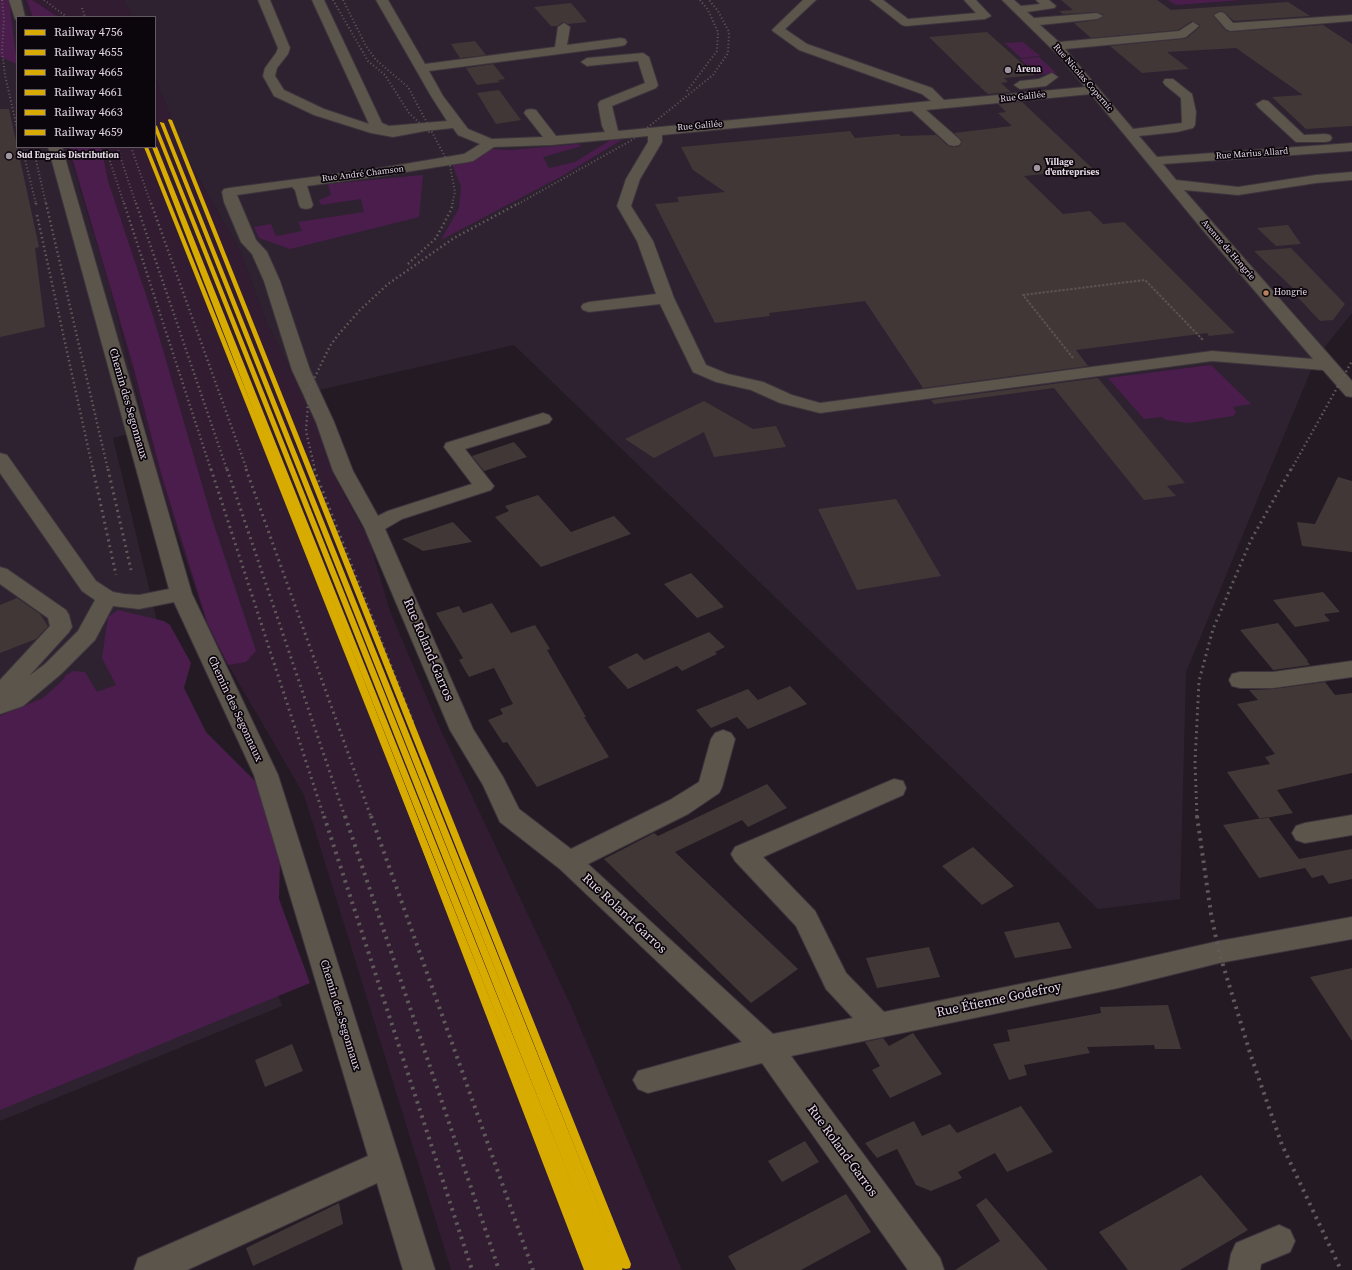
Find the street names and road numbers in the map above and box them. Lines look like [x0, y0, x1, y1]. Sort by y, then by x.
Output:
street label: Rue Nicolas Copernic [1051, 42, 1115, 114]
street label: Rue Galilée [1000, 89, 1046, 105]
street label: Rue Galilée [677, 119, 723, 133]
street label: Rue Marius Allard [1216, 146, 1288, 162]
street label: Rue André Chamson [321, 164, 405, 184]
street label: Avenue de Hongrie [1199, 218, 1257, 282]
street label: Chemin des Segonnaux [106, 347, 150, 461]
street label: Rue Roland-Garros [399, 597, 457, 703]
street label: Chemin des Segonnaux [205, 654, 265, 764]
street label: Rue Roland-Garros [579, 871, 669, 957]
street label: Chemin des Segonnaux [317, 958, 363, 1072]
street label: Rue Étienne Godefroy [935, 979, 1063, 1021]
street label: Rue Roland-Garros [803, 1102, 881, 1200]

